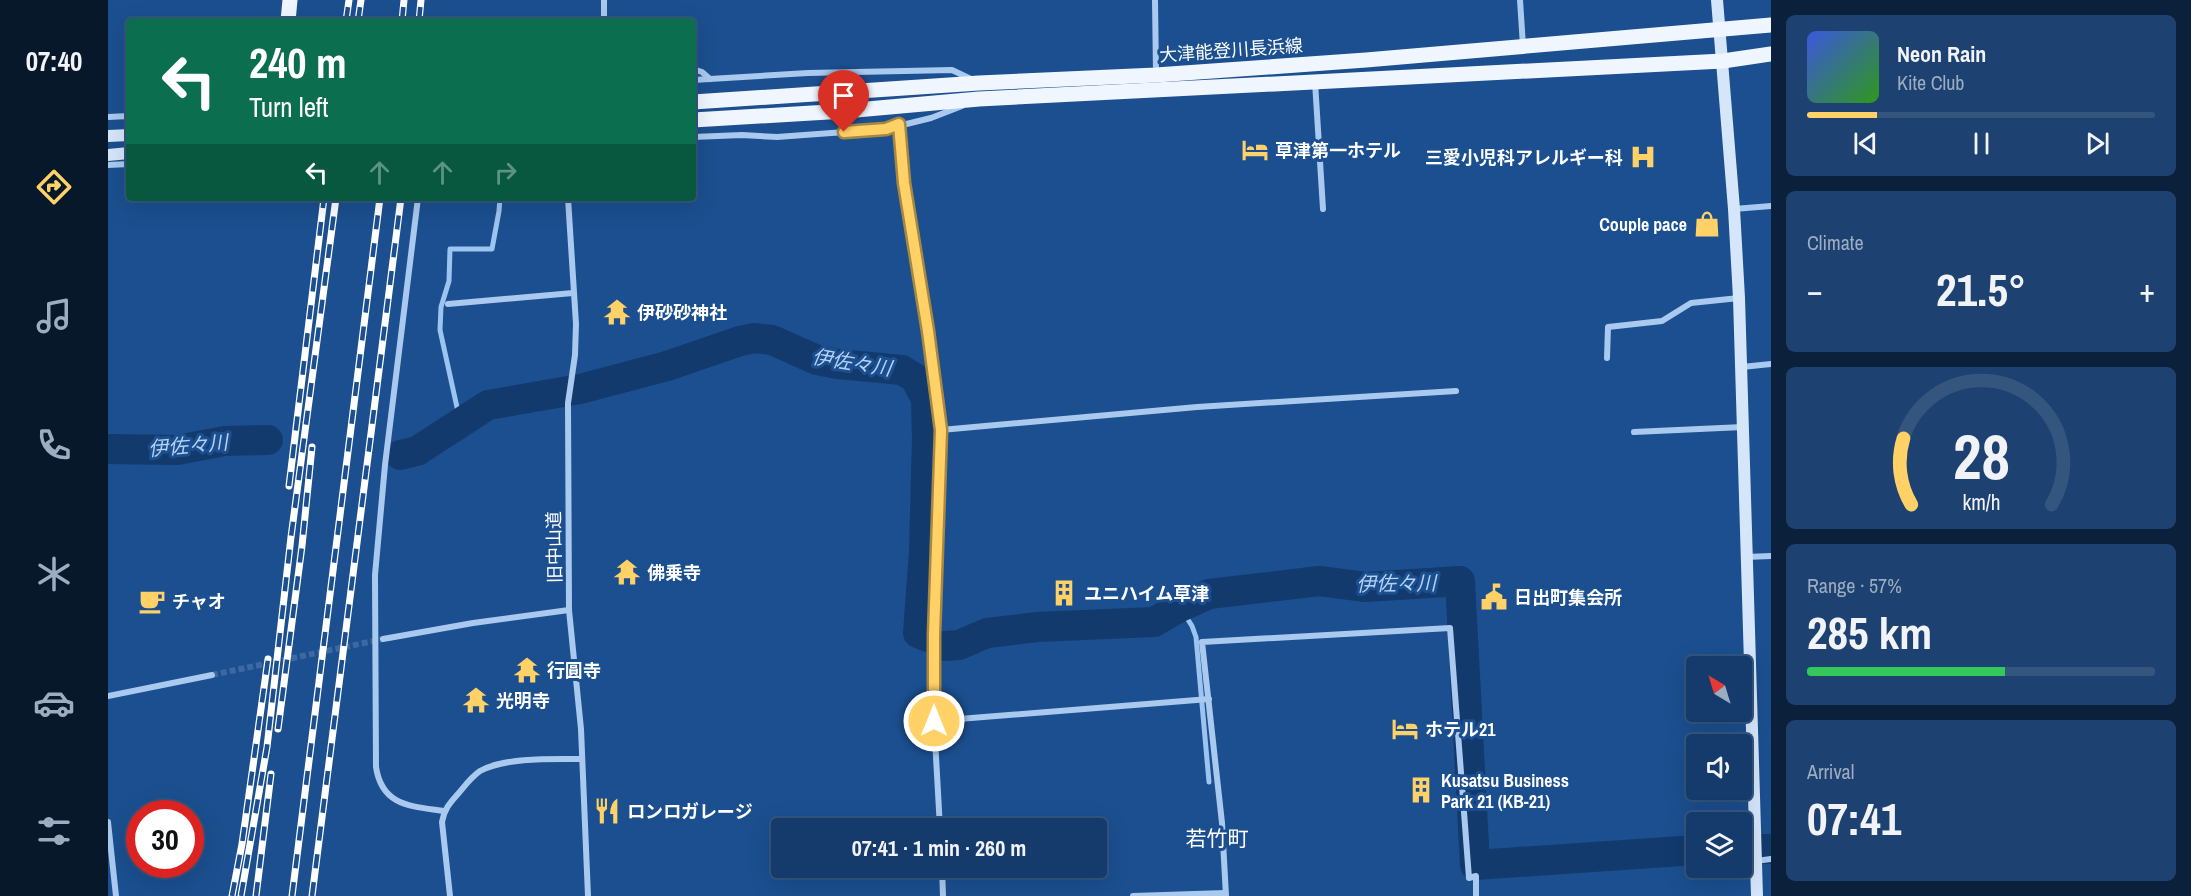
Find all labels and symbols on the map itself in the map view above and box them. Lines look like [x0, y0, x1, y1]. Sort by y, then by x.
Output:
street label: 大津能登川長浜線 [1158, 33, 1304, 67]
pin [818, 70, 869, 132]
hotel icon: 草津第一ホテル [1240, 135, 1270, 165]
place label: 草津第一ホテル [1275, 138, 1401, 163]
hospital icon: 三愛小児科アレルギー科 [1628, 142, 1658, 172]
place label: 三愛小児科アレルギー科 [1425, 145, 1623, 170]
shop icon: Couple pace [1692, 209, 1722, 239]
place label: Couple pace [1599, 212, 1687, 237]
temple icon: 伊砂砂神社 [602, 297, 632, 327]
place label: 伊砂砂神社 [637, 300, 727, 325]
water label: 伊佐々川 [810, 342, 896, 382]
water label: 伊佐々川 [147, 428, 231, 462]
street label: 旧中山道 [541, 511, 567, 583]
temple icon: 佛乗寺 [612, 557, 642, 587]
place label: 佛乗寺 [647, 560, 701, 585]
water label: 伊佐々川 [1356, 569, 1438, 597]
building icon: ユニハイム草津 [1049, 578, 1079, 608]
place label: ユニハイム草津 [1084, 581, 1209, 606]
public building icon: 日出町集会所 [1479, 582, 1509, 612]
place label: 日出町集会所 [1514, 585, 1622, 610]
cafe icon: チャオ [137, 586, 167, 616]
place label: チャオ [172, 589, 226, 614]
temple icon: 行圓寺 [512, 655, 542, 685]
north arrow [1686, 656, 1752, 722]
place label: 行圓寺 [547, 658, 601, 683]
temple icon: 光明寺 [461, 685, 491, 715]
place label: 光明寺 [496, 688, 550, 713]
position arrow [902, 689, 966, 753]
hotel icon: ホテル21 [1390, 714, 1420, 744]
place label: ホテル21 [1425, 717, 1496, 742]
place label: Kusatsu Business Park 21 (KB-21) [1441, 768, 1569, 814]
building icon: Kusatsu Business Park 21 (KB-21) [1406, 775, 1436, 805]
restaurant icon: ロンロガレージ [592, 796, 622, 826]
place label: ロンロガレージ [627, 799, 753, 824]
speed limit sign: 30 [126, 800, 204, 878]
district label: 若竹町 [1186, 824, 1249, 853]

